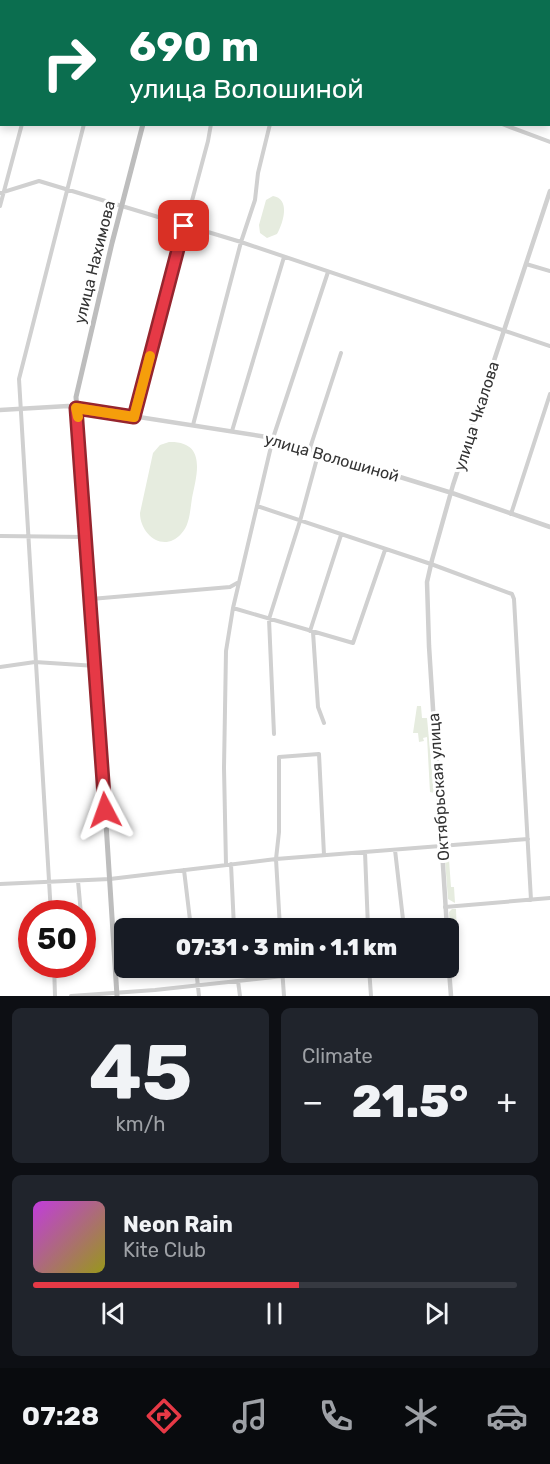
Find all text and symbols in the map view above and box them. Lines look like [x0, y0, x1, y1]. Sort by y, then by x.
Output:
text: 690 m [129, 22, 259, 72]
icon: right [30, 24, 108, 102]
text: улица Волошиной [129, 73, 364, 105]
street label: улица Нахимова [70, 198, 119, 326]
pin [158, 200, 209, 251]
icon: arrive [167, 209, 200, 242]
street label: улица Чкалова [450, 359, 503, 473]
street label: улица Волошиной [262, 429, 401, 486]
street label: Октябрьская улица [424, 712, 453, 861]
position arrow [73, 778, 137, 842]
speed limit sign: 50 [18, 900, 96, 978]
text: 07:31 · 3 min · 1.1 km [176, 934, 397, 961]
text: 45 [89, 1026, 192, 1119]
text: Climate [302, 1044, 373, 1068]
text: 21.5° [352, 1075, 468, 1128]
text: − [302, 1082, 323, 1121]
text: + [496, 1082, 517, 1121]
text: km/h [116, 1112, 165, 1136]
text: Neon Rain [123, 1211, 233, 1238]
text: Kite Club [123, 1238, 206, 1262]
icon: previous [97, 1297, 130, 1330]
icon: pause [258, 1297, 291, 1330]
icon: next [420, 1297, 453, 1330]
icon: directions [143, 1395, 185, 1437]
icon: music [229, 1395, 271, 1437]
icon: phone [315, 1395, 357, 1437]
icon: climate [400, 1395, 442, 1437]
icon: car [486, 1395, 528, 1437]
text: 07:28 [22, 1400, 99, 1432]

